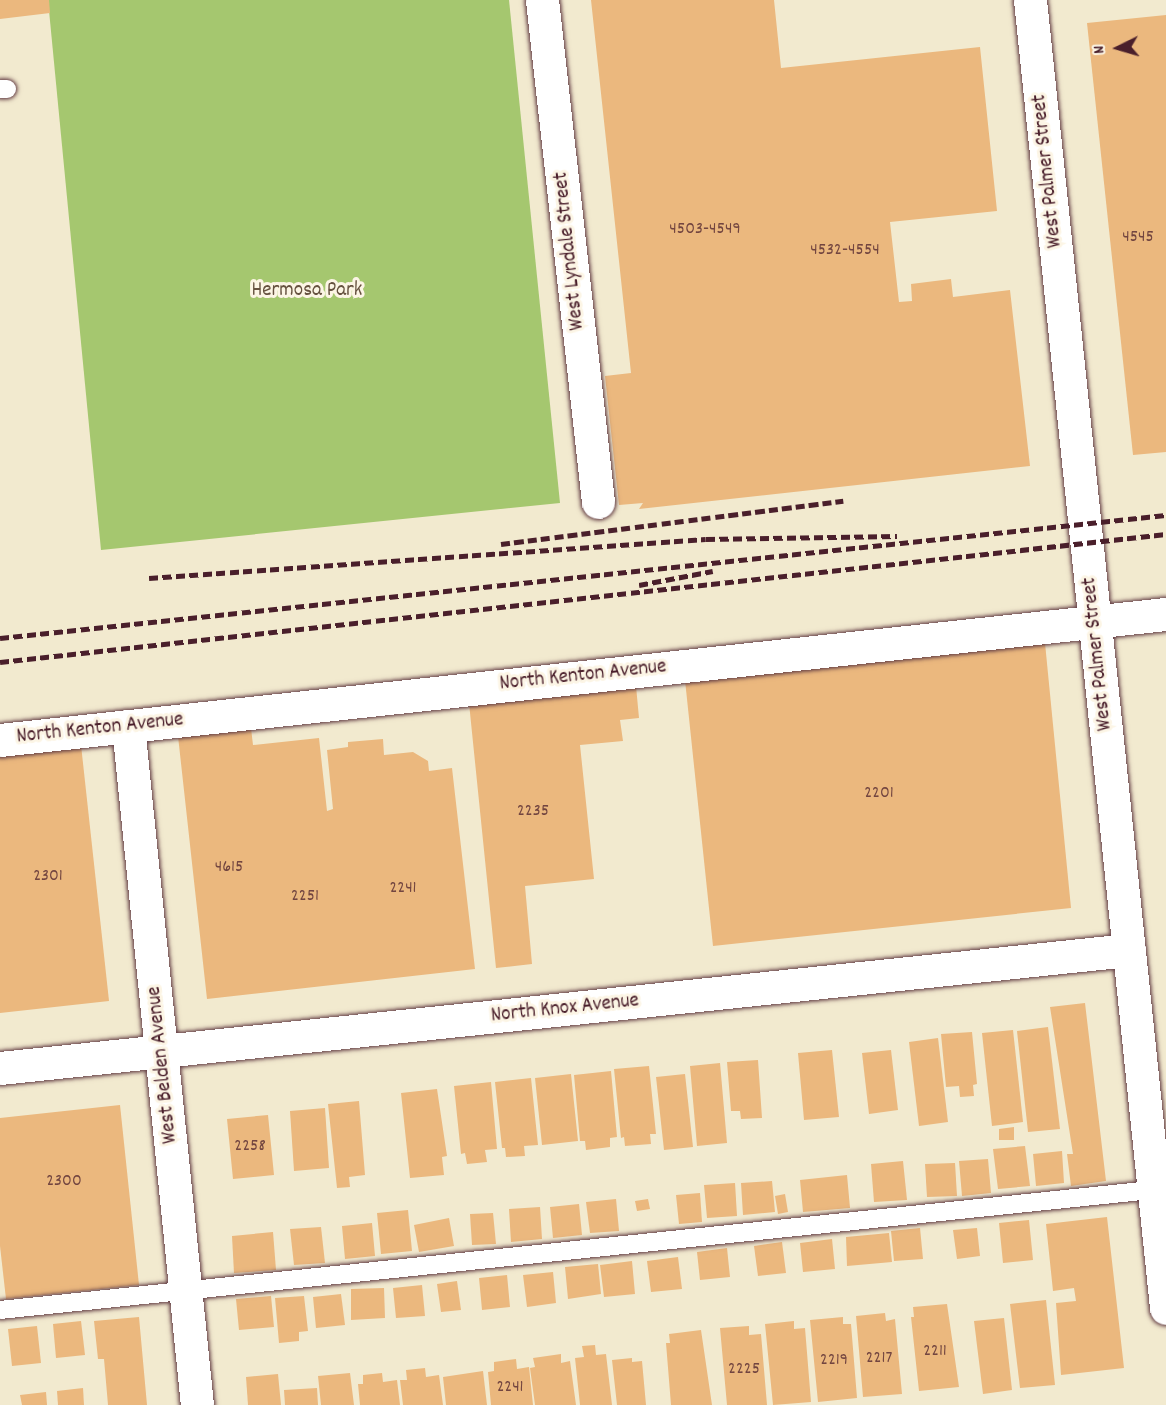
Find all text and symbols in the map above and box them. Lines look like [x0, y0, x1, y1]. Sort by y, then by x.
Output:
north arrow [1088, 18, 1148, 78]
text: N [1088, 45, 1111, 55]
street label: West Palmer Street [1027, 93, 1069, 249]
street label: West Lyndale Street [549, 170, 591, 332]
house number: 4503-4549 [669, 219, 741, 241]
house number: 4545 [1122, 227, 1154, 249]
house number: 4532-4554 [810, 240, 880, 262]
park label: Hermosa Park [252, 278, 362, 304]
street label: West Palmer Street [1077, 576, 1119, 732]
street label: North Kenton Avenue [498, 655, 668, 697]
street label: North Kenton Avenue [15, 708, 185, 750]
house number: 2201 [864, 783, 894, 805]
house number: 2235 [517, 801, 549, 823]
house number: 4615 [215, 857, 243, 879]
house number: 2301 [33, 866, 63, 888]
house number: 2241 [389, 878, 417, 900]
house number: 2251 [291, 886, 319, 908]
street label: West Belden Avenue [142, 985, 184, 1145]
street label: North Knox Avenue [490, 989, 640, 1029]
house number: 2258 [234, 1136, 266, 1158]
house number: 2300 [46, 1171, 82, 1193]
house number: 2211 [923, 1341, 947, 1363]
house number: 2217 [866, 1348, 892, 1370]
house number: 2219 [820, 1350, 848, 1372]
house number: 2225 [728, 1359, 760, 1381]
house number: 2241 [496, 1377, 524, 1399]

